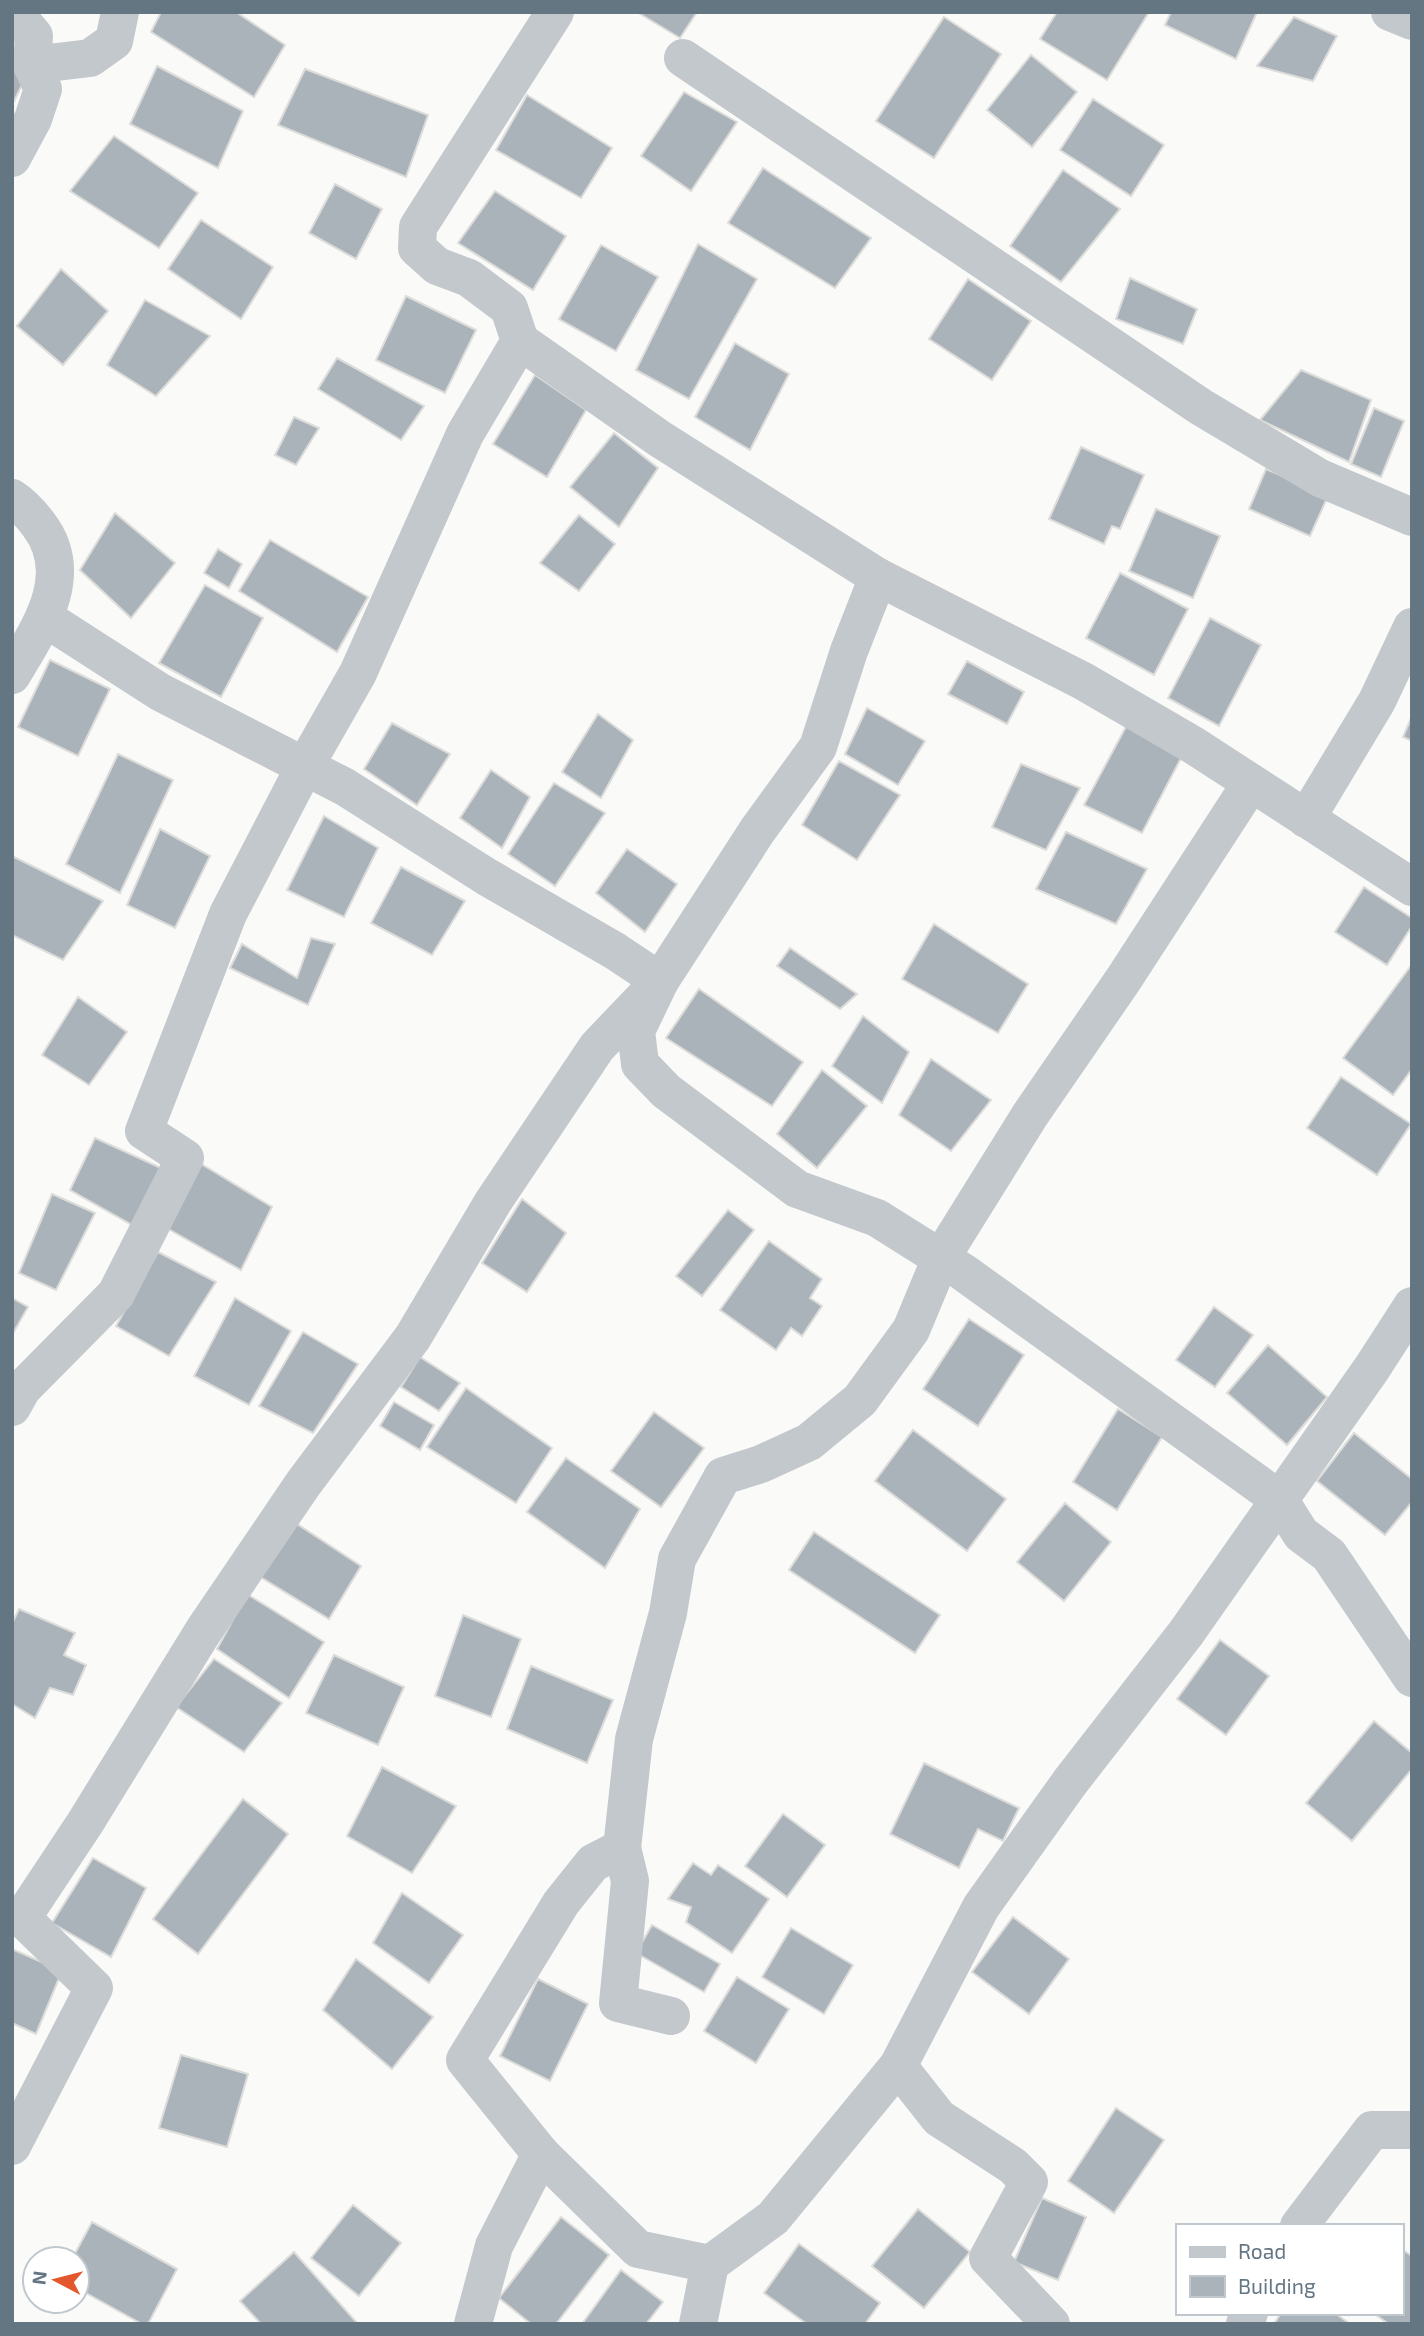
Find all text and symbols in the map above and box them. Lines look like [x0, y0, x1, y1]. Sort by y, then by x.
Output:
legend [1176, 2224, 1403, 2315]
text: Road [1238, 2238, 1286, 2263]
north arrow [21, 2245, 91, 2315]
text: N [26, 2270, 51, 2286]
text: Building [1238, 2273, 1316, 2298]

